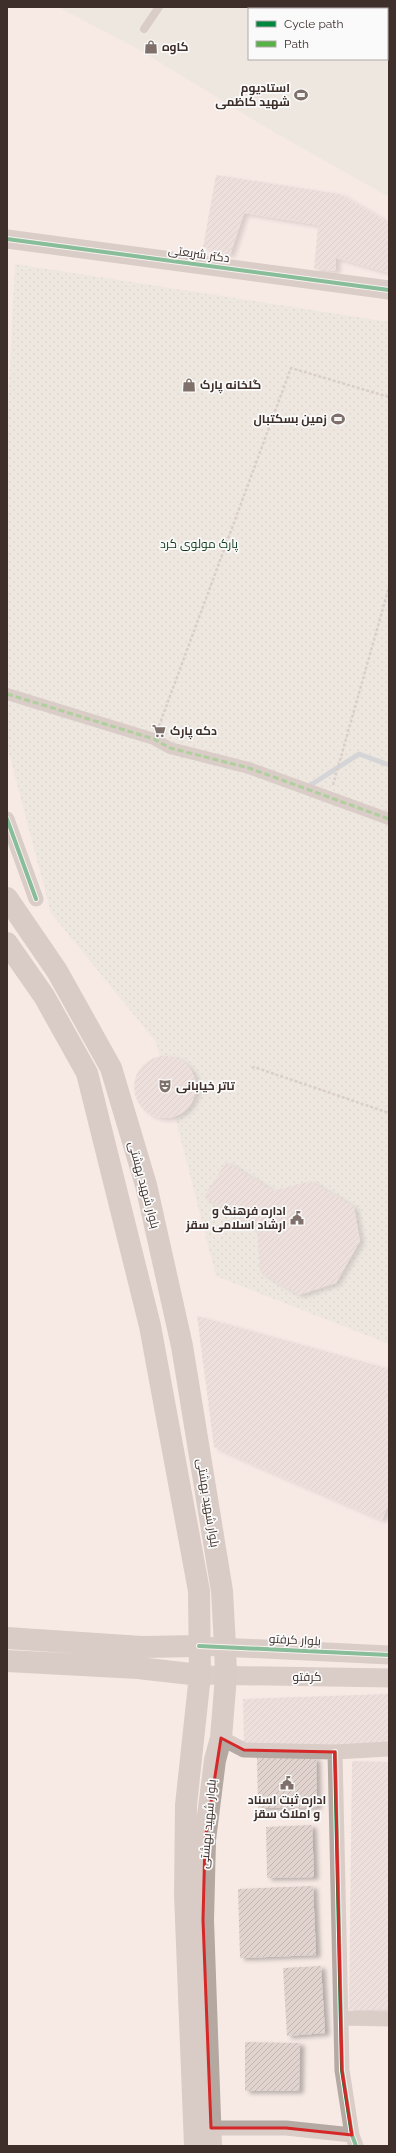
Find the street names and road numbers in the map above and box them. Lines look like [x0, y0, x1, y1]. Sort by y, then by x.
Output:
street label: دکتر شریعتی [167, 243, 231, 265]
street label: بلوار شهید بهشتی [126, 1140, 162, 1230]
street label: بلوار شهید بهشتی [194, 1458, 222, 1548]
street label: بلوار کرفتو [269, 1632, 321, 1648]
street label: کرفتو [293, 1670, 321, 1684]
street label: بلوار شهید بهشتی [197, 1779, 219, 1869]

